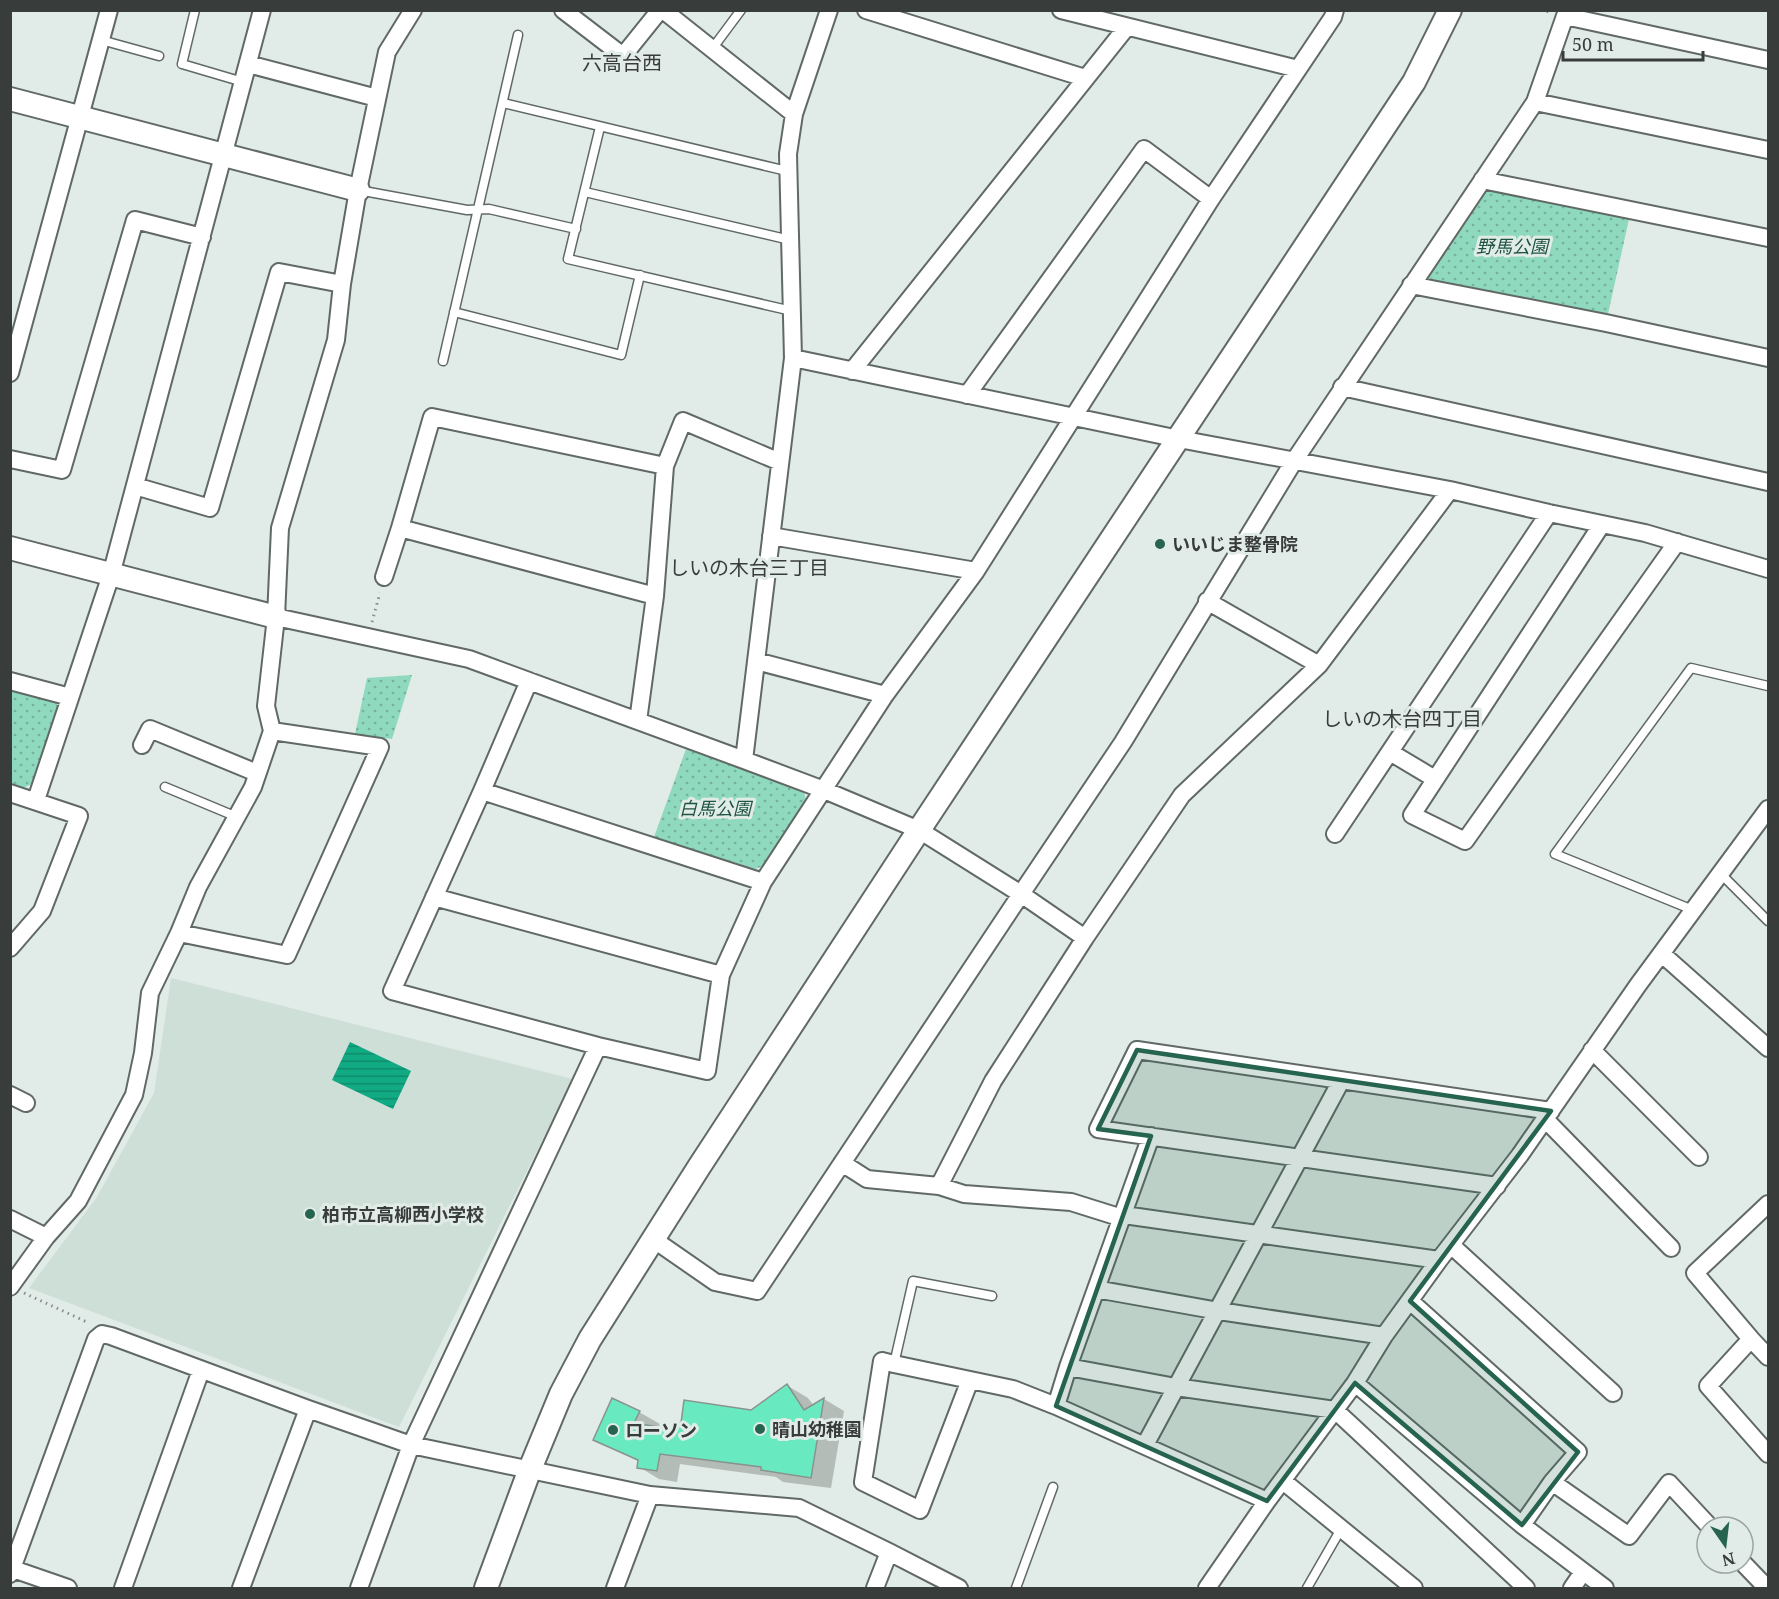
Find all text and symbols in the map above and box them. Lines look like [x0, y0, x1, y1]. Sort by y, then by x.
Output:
scale bar [1563, 24, 1702, 62]
text: 50 m [1572, 32, 1614, 56]
district label: 六高台西 [582, 49, 662, 76]
park label: 野馬公園 [1476, 234, 1551, 258]
place label: いいじま整骨院 [1172, 532, 1298, 556]
marker: いいじま整骨院 [1153, 537, 1167, 551]
district label: しいの木台三丁目 [669, 554, 829, 581]
district label: しいの木台四丁目 [1322, 705, 1482, 732]
park label: 白馬公園 [679, 796, 754, 820]
place label: 柏市立高柳西小学校 [322, 1202, 484, 1226]
marker: 柏市立高柳西小学校 [303, 1207, 317, 1221]
place label: 晴山幼稚園 [772, 1417, 862, 1441]
place label: ローソン [625, 1418, 697, 1442]
marker: 晴山幼稚園 [753, 1422, 767, 1436]
marker: ローソン [606, 1423, 620, 1437]
north arrow [1695, 1515, 1755, 1575]
text: N [1719, 1547, 1737, 1572]

